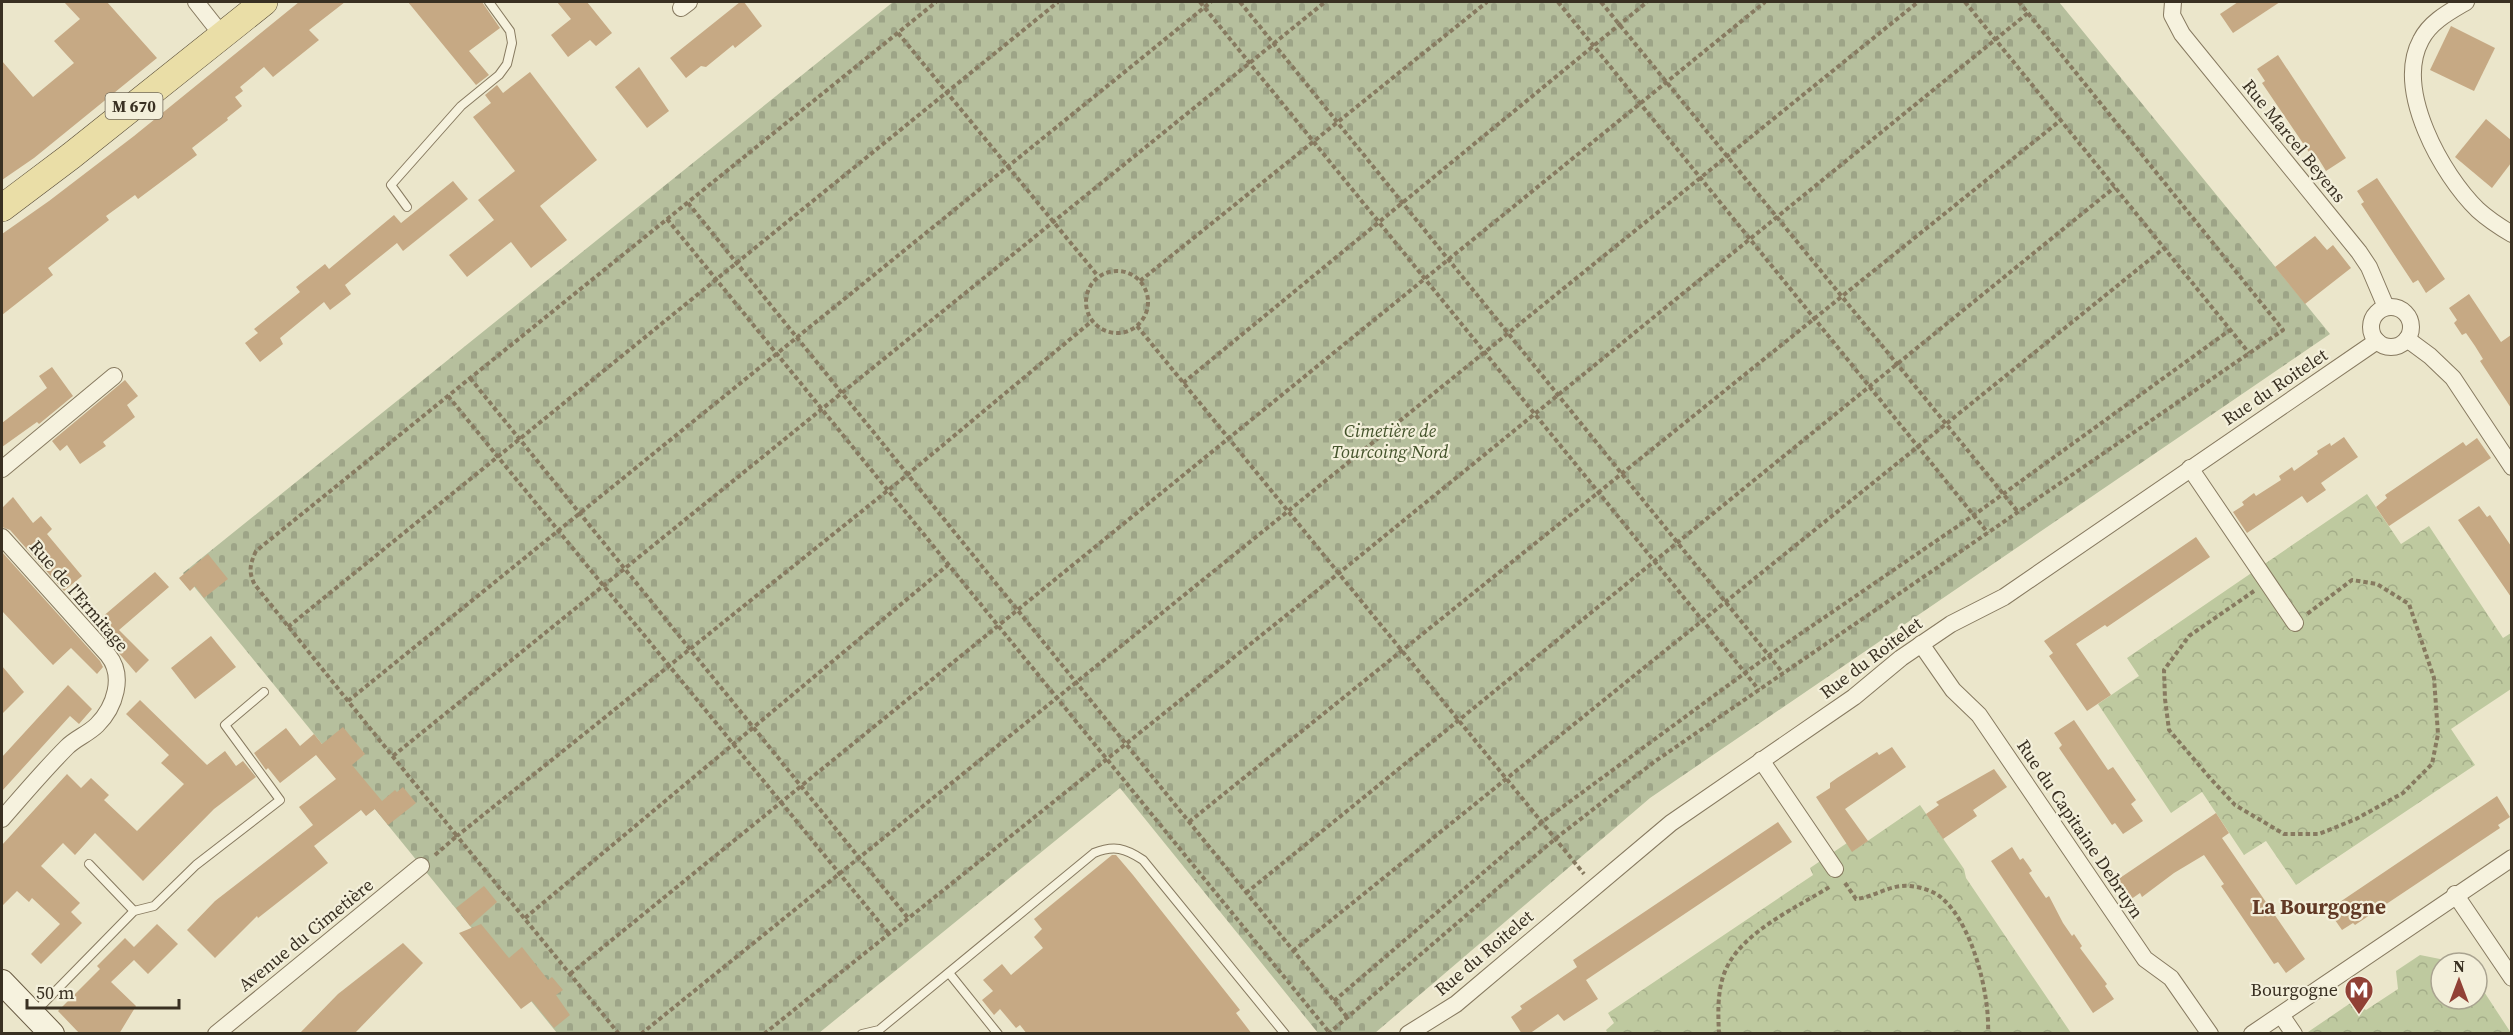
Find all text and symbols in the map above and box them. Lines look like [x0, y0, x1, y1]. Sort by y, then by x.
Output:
street label: Rue Marcel Beyens [2237, 74, 2352, 208]
road number: M 670 [106, 93, 162, 119]
street label: Rue du Roitelet [2217, 342, 2332, 431]
park label: Cimetière de Tourcoing Nord [1331, 418, 1449, 464]
street label: Rue de l'Ermitage [24, 535, 135, 657]
street label: Rue du Roitelet [1814, 611, 1927, 704]
street label: Rue du Capitaine Debruyn [2011, 734, 2150, 923]
street label: Avenue du Cimetière [233, 872, 378, 997]
district label: La Bourgogne [2252, 892, 2386, 921]
street label: Rue du Roitelet [1429, 904, 1539, 1001]
north arrow [2429, 951, 2489, 1011]
text: N [2453, 955, 2465, 977]
scale bar [27, 972, 178, 1010]
metro station icon: Bourgogne [2343, 974, 2375, 1016]
place label: Bourgogne [2251, 977, 2338, 1002]
text: 50 m [36, 980, 74, 1005]

